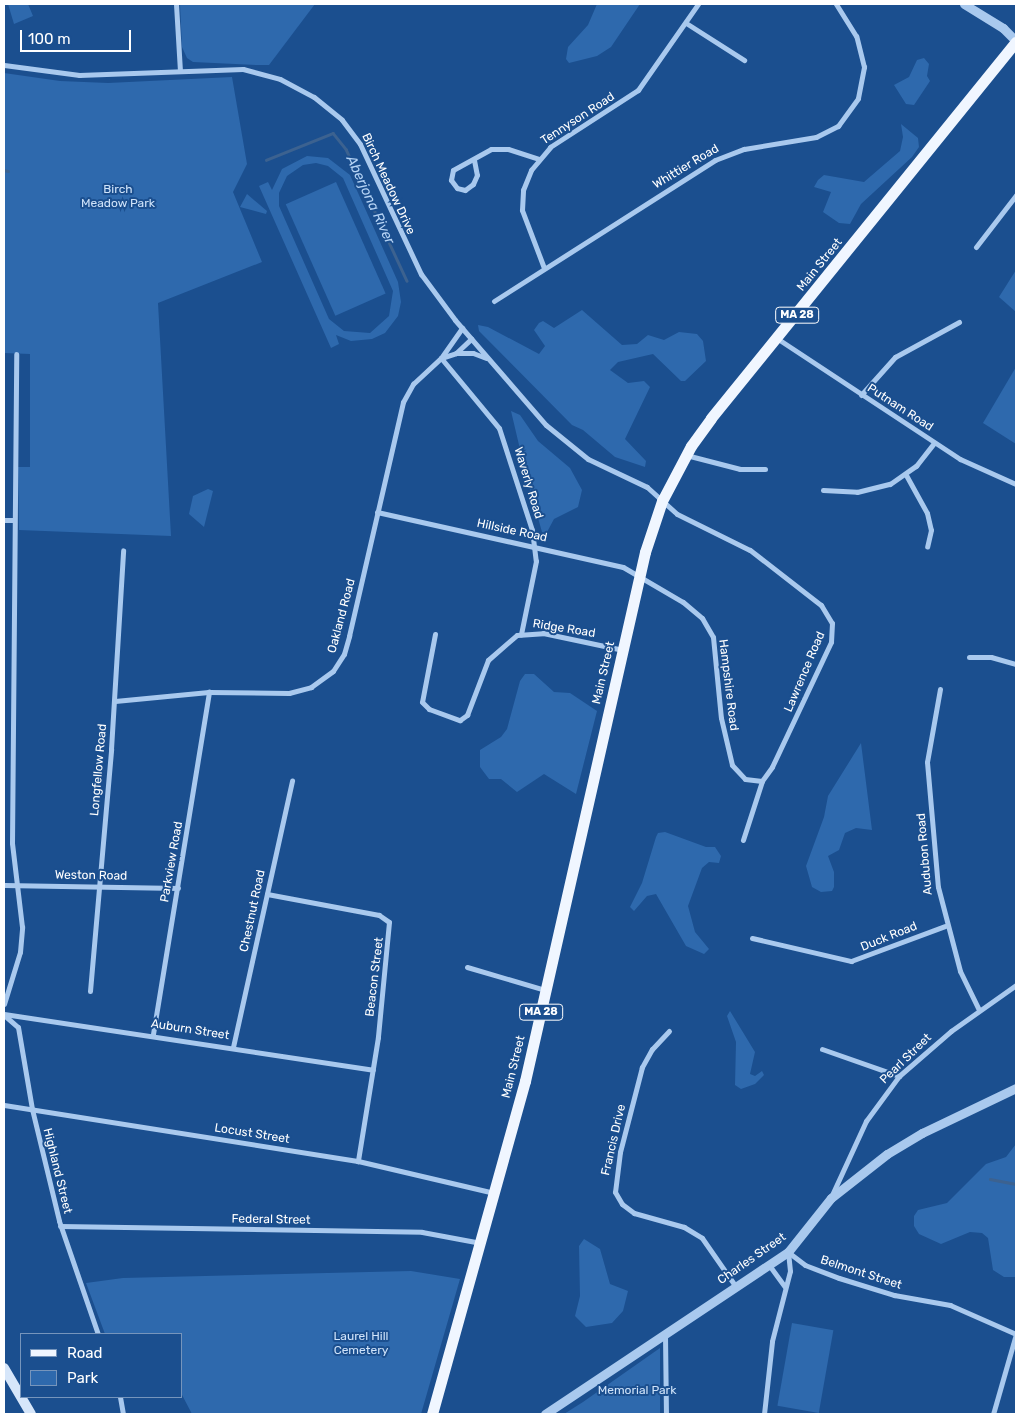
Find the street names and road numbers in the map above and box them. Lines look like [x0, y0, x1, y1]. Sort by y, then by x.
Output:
street label: Tennyson Road [538, 90, 618, 148]
street label: Birch Meadow Drive [358, 131, 418, 237]
street label: Whittier Road [650, 142, 722, 192]
street label: Main Street [794, 236, 846, 294]
road number: MA 28 [774, 306, 820, 324]
street label: Putnam Road [864, 381, 936, 435]
street label: Waverly Road [510, 445, 546, 521]
street label: Hillside Road [476, 517, 548, 545]
street label: Oakland Road [325, 577, 359, 655]
street label: Ridge Road [532, 617, 596, 641]
street label: Lawrence Road [782, 630, 828, 714]
street label: Hampshire Road [715, 639, 741, 731]
street label: Main Street [590, 640, 618, 706]
street label: Longfellow Road [88, 723, 110, 817]
street label: Audubon Road [914, 812, 936, 896]
street label: Parkview Road [158, 820, 186, 904]
street label: Weston Road [55, 868, 127, 884]
street label: Chestnut Road [237, 869, 269, 953]
street label: Duck Road [859, 919, 919, 955]
street label: Beacon Street [363, 937, 387, 1017]
road number: MA 28 [518, 1004, 564, 1020]
street label: Auburn Street [150, 1017, 230, 1043]
street label: Pearl Street [877, 1031, 935, 1087]
street label: Main Street [499, 1034, 529, 1100]
street label: Francis Drive [599, 1103, 629, 1177]
street label: Locust Street [213, 1121, 291, 1147]
street label: Highland Street [39, 1127, 75, 1215]
street label: Federal Street [231, 1212, 311, 1228]
street label: Charles Street [715, 1230, 789, 1288]
street label: Belmont Street [818, 1253, 904, 1293]

